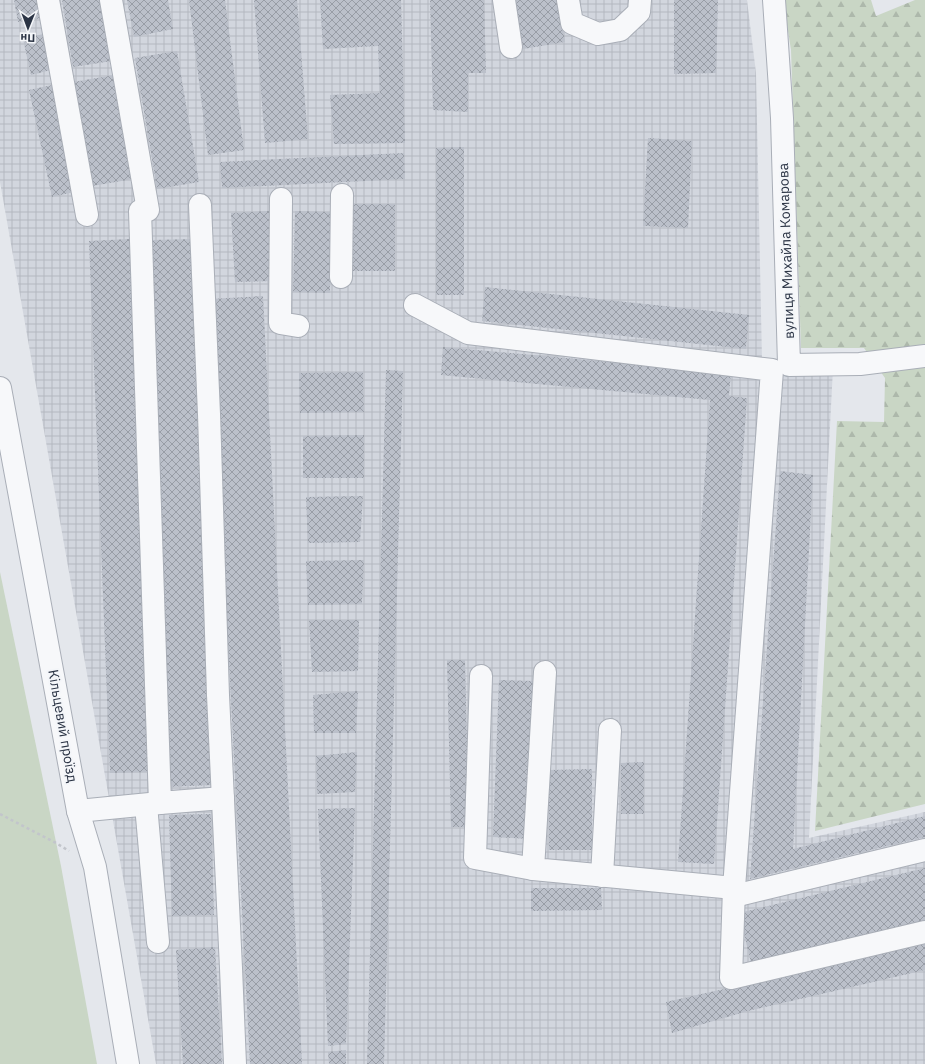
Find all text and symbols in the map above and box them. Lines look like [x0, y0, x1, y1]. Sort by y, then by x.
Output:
north arrow [8, 8, 48, 48]
text: Пн [20, 31, 35, 45]
street label: вулиця Михайла Комарова [774, 162, 798, 339]
street label: Кільцевий проїзд [44, 668, 82, 784]

